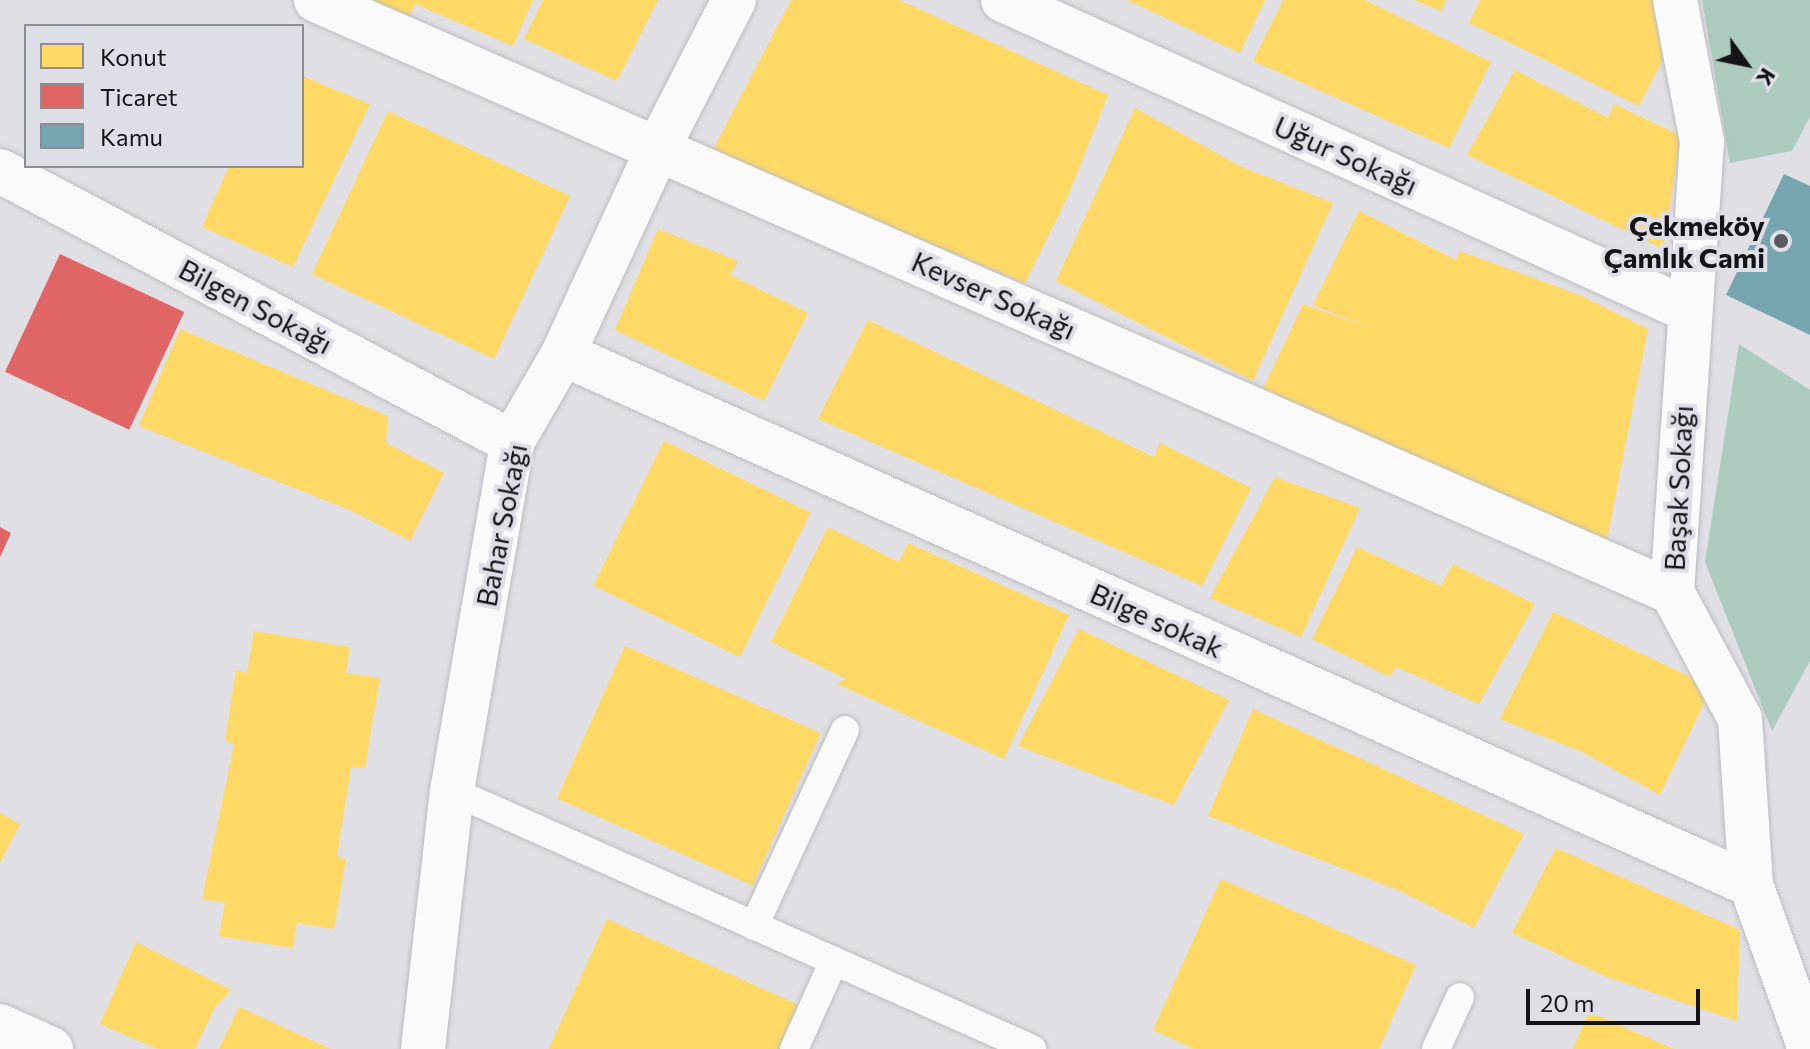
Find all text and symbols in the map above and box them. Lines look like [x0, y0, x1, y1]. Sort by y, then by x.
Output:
legend [24, 24, 304, 168]
north arrow [1706, 24, 1786, 104]
text: Konut [100, 42, 167, 71]
text: K [1751, 64, 1782, 91]
text: Ticaret [100, 82, 177, 111]
street label: Uğur Sokağı [1269, 109, 1423, 201]
text: Kamu [100, 122, 163, 151]
place label: Çekmeköy Çamlık Cami [1604, 208, 1765, 274]
marker: Çekmeköy Çamlık Cami [1772, 232, 1790, 250]
street label: Kevser Sokağı [907, 244, 1081, 346]
street label: Bilgen Sokağı [174, 252, 338, 360]
street label: Başak Sokağı [1657, 404, 1699, 572]
street label: Bahar Sokağı [469, 441, 533, 609]
street label: Bilge sokak [1085, 576, 1229, 664]
scale bar [1530, 973, 1704, 1023]
text: 20 m [1540, 988, 1594, 1017]

